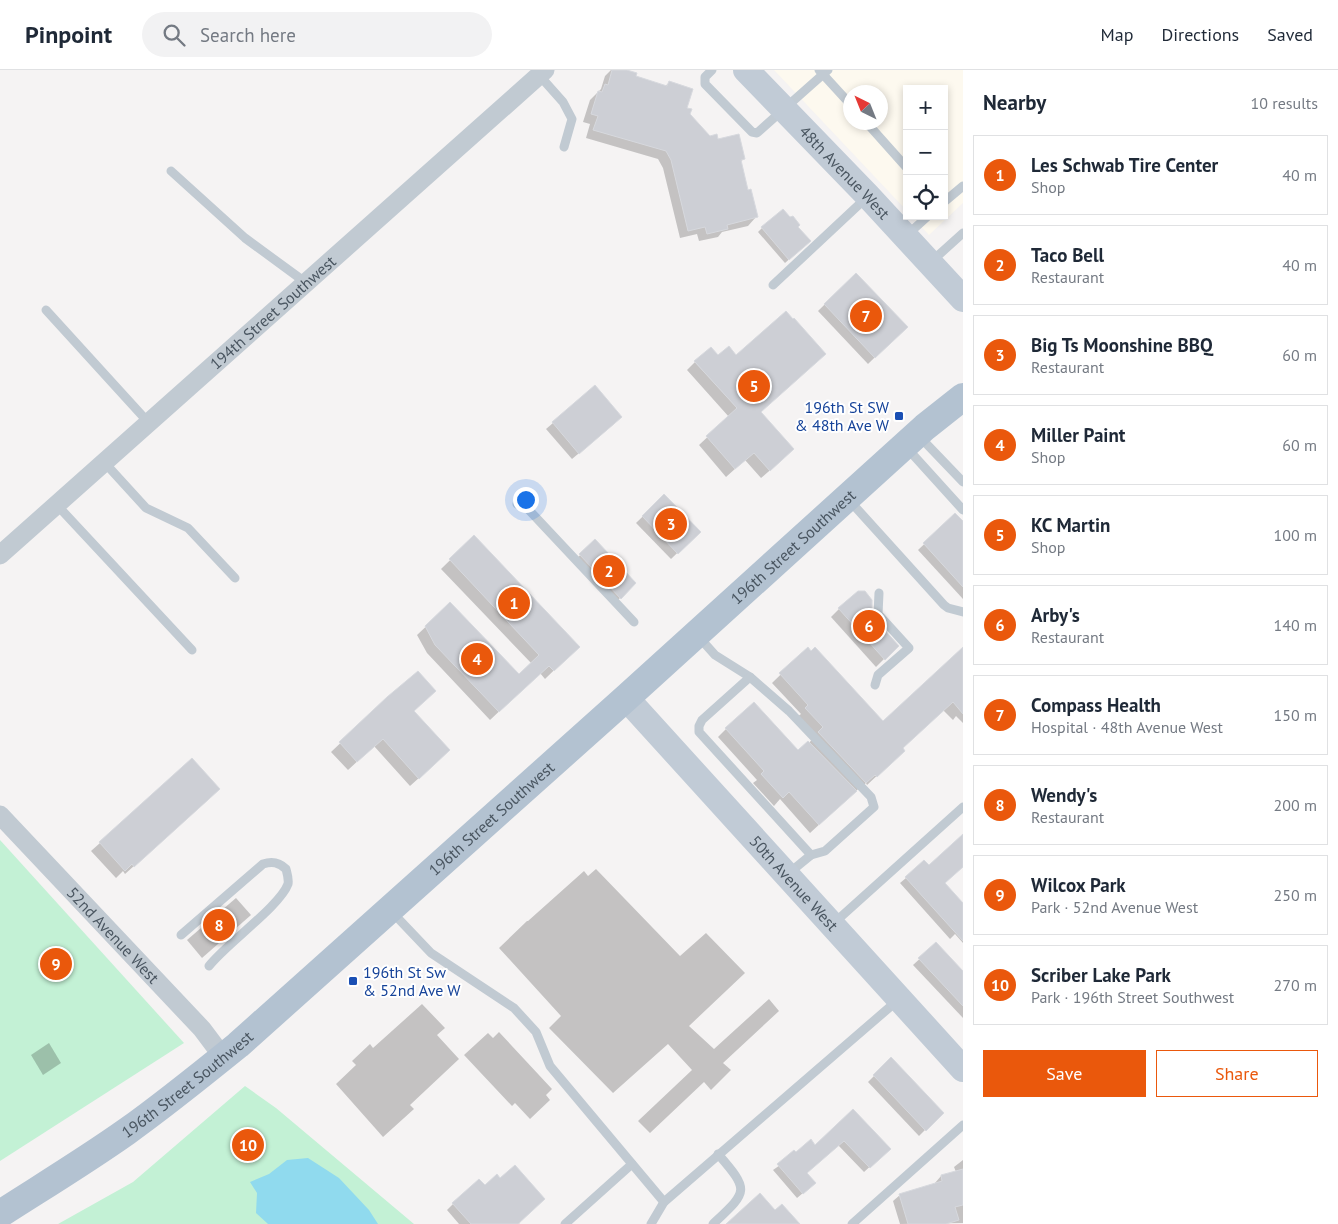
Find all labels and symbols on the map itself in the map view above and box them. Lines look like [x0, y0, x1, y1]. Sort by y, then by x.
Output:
north arrow [843, 85, 888, 130]
street label: 48th Avenue West [795, 121, 895, 224]
street label: 194th Street Southwest [206, 251, 340, 374]
pin: 7 [850, 297, 882, 335]
pin: 5 [738, 367, 770, 405]
place label: 196th St SW & 48th Ave W [795, 397, 890, 435]
marker: 196th St SW & 48th Ave W [893, 410, 905, 422]
street label: 196th Street Southwest [726, 485, 860, 608]
your location [513, 487, 539, 513]
pin: 3 [655, 505, 687, 543]
pin: 2 [593, 552, 625, 590]
pin: 1 [498, 584, 530, 622]
pin: 6 [853, 607, 885, 645]
pin: 4 [461, 640, 493, 678]
street label: 196th Street Southwest [424, 757, 559, 880]
street label: 50th Avenue West [746, 831, 843, 935]
street label: 52nd Avenue West [63, 882, 164, 988]
pin: 8 [203, 906, 235, 944]
pin: 9 [40, 945, 72, 983]
place label: 196th St Sw & 52nd Ave W [363, 962, 461, 1000]
marker: 196th St Sw & 52nd Ave W [347, 975, 359, 987]
street label: 196th Street Southwest [118, 1026, 258, 1142]
pin: 10 [232, 1126, 264, 1164]

